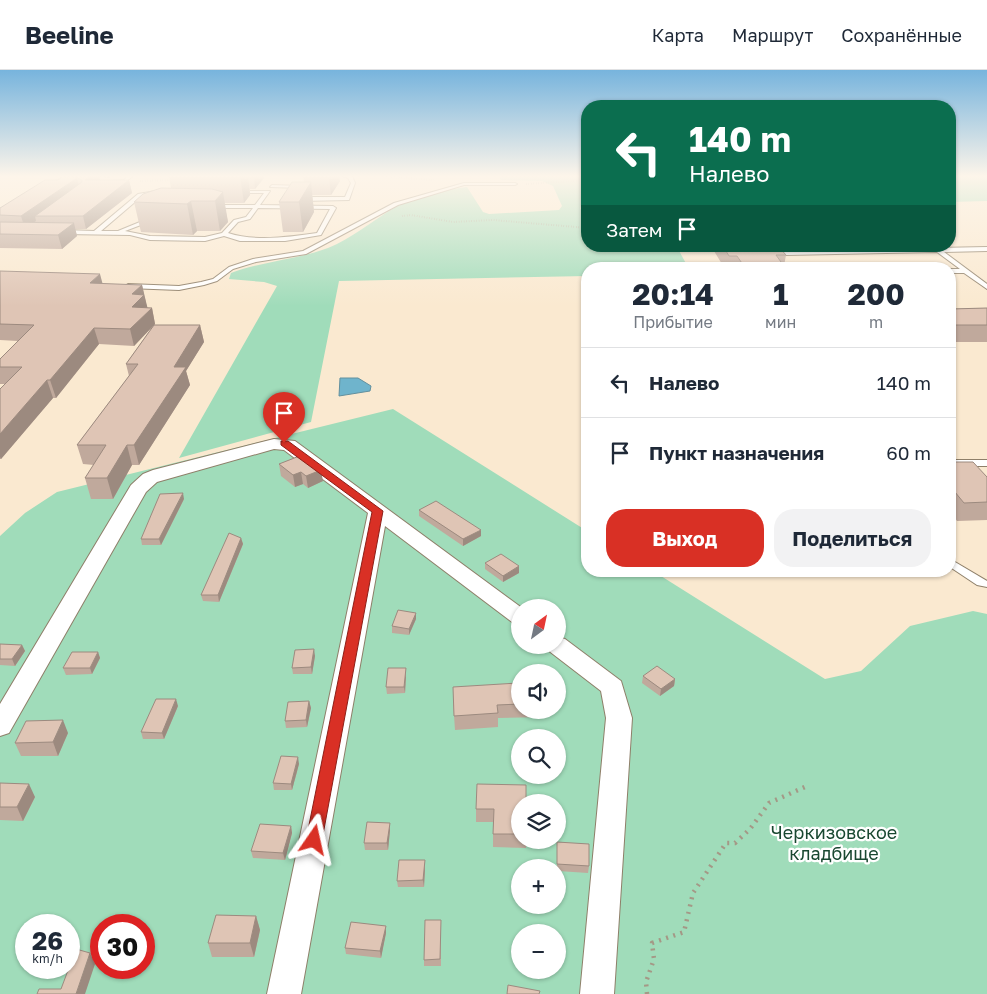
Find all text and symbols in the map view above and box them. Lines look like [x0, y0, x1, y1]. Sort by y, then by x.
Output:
text: Beeline [25, 20, 114, 49]
text: Карта [652, 24, 704, 46]
text: Маршрут [732, 24, 813, 46]
text: Сохранённые [841, 24, 962, 46]
text: 140 m [689, 118, 791, 160]
icon: left [606, 120, 671, 185]
text: Налево [689, 160, 769, 187]
icon: arrive [673, 215, 701, 243]
text: Затем [606, 218, 663, 241]
text: 20:14 [632, 276, 714, 312]
text: 1 [773, 276, 788, 312]
text: 200 [847, 276, 905, 312]
text: Прибытие [633, 312, 713, 332]
text: мин [765, 312, 796, 332]
text: m [869, 312, 883, 332]
icon: left [606, 369, 634, 397]
text: Налево [649, 371, 719, 394]
text: 140 m [877, 371, 931, 394]
pin [263, 392, 305, 443]
icon: arrive [270, 399, 298, 427]
icon: arrive [606, 439, 634, 467]
text: Пункт назначения [649, 441, 824, 464]
text: 60 m [886, 441, 931, 464]
button: Выход [606, 509, 764, 567]
button: Поделиться [774, 509, 931, 567]
north arrow [511, 599, 566, 654]
map controls [511, 599, 566, 979]
button: sound [511, 664, 566, 719]
button: search [511, 729, 566, 784]
button: layers [511, 794, 566, 849]
position arrow [287, 813, 339, 865]
park label: Черкизовское кладбище [771, 821, 897, 864]
button: + [511, 859, 566, 914]
speed limit sign: 30 [90, 914, 155, 979]
button: − [511, 924, 566, 979]
text: 26 [32, 925, 63, 956]
text: km/h [32, 951, 63, 966]

